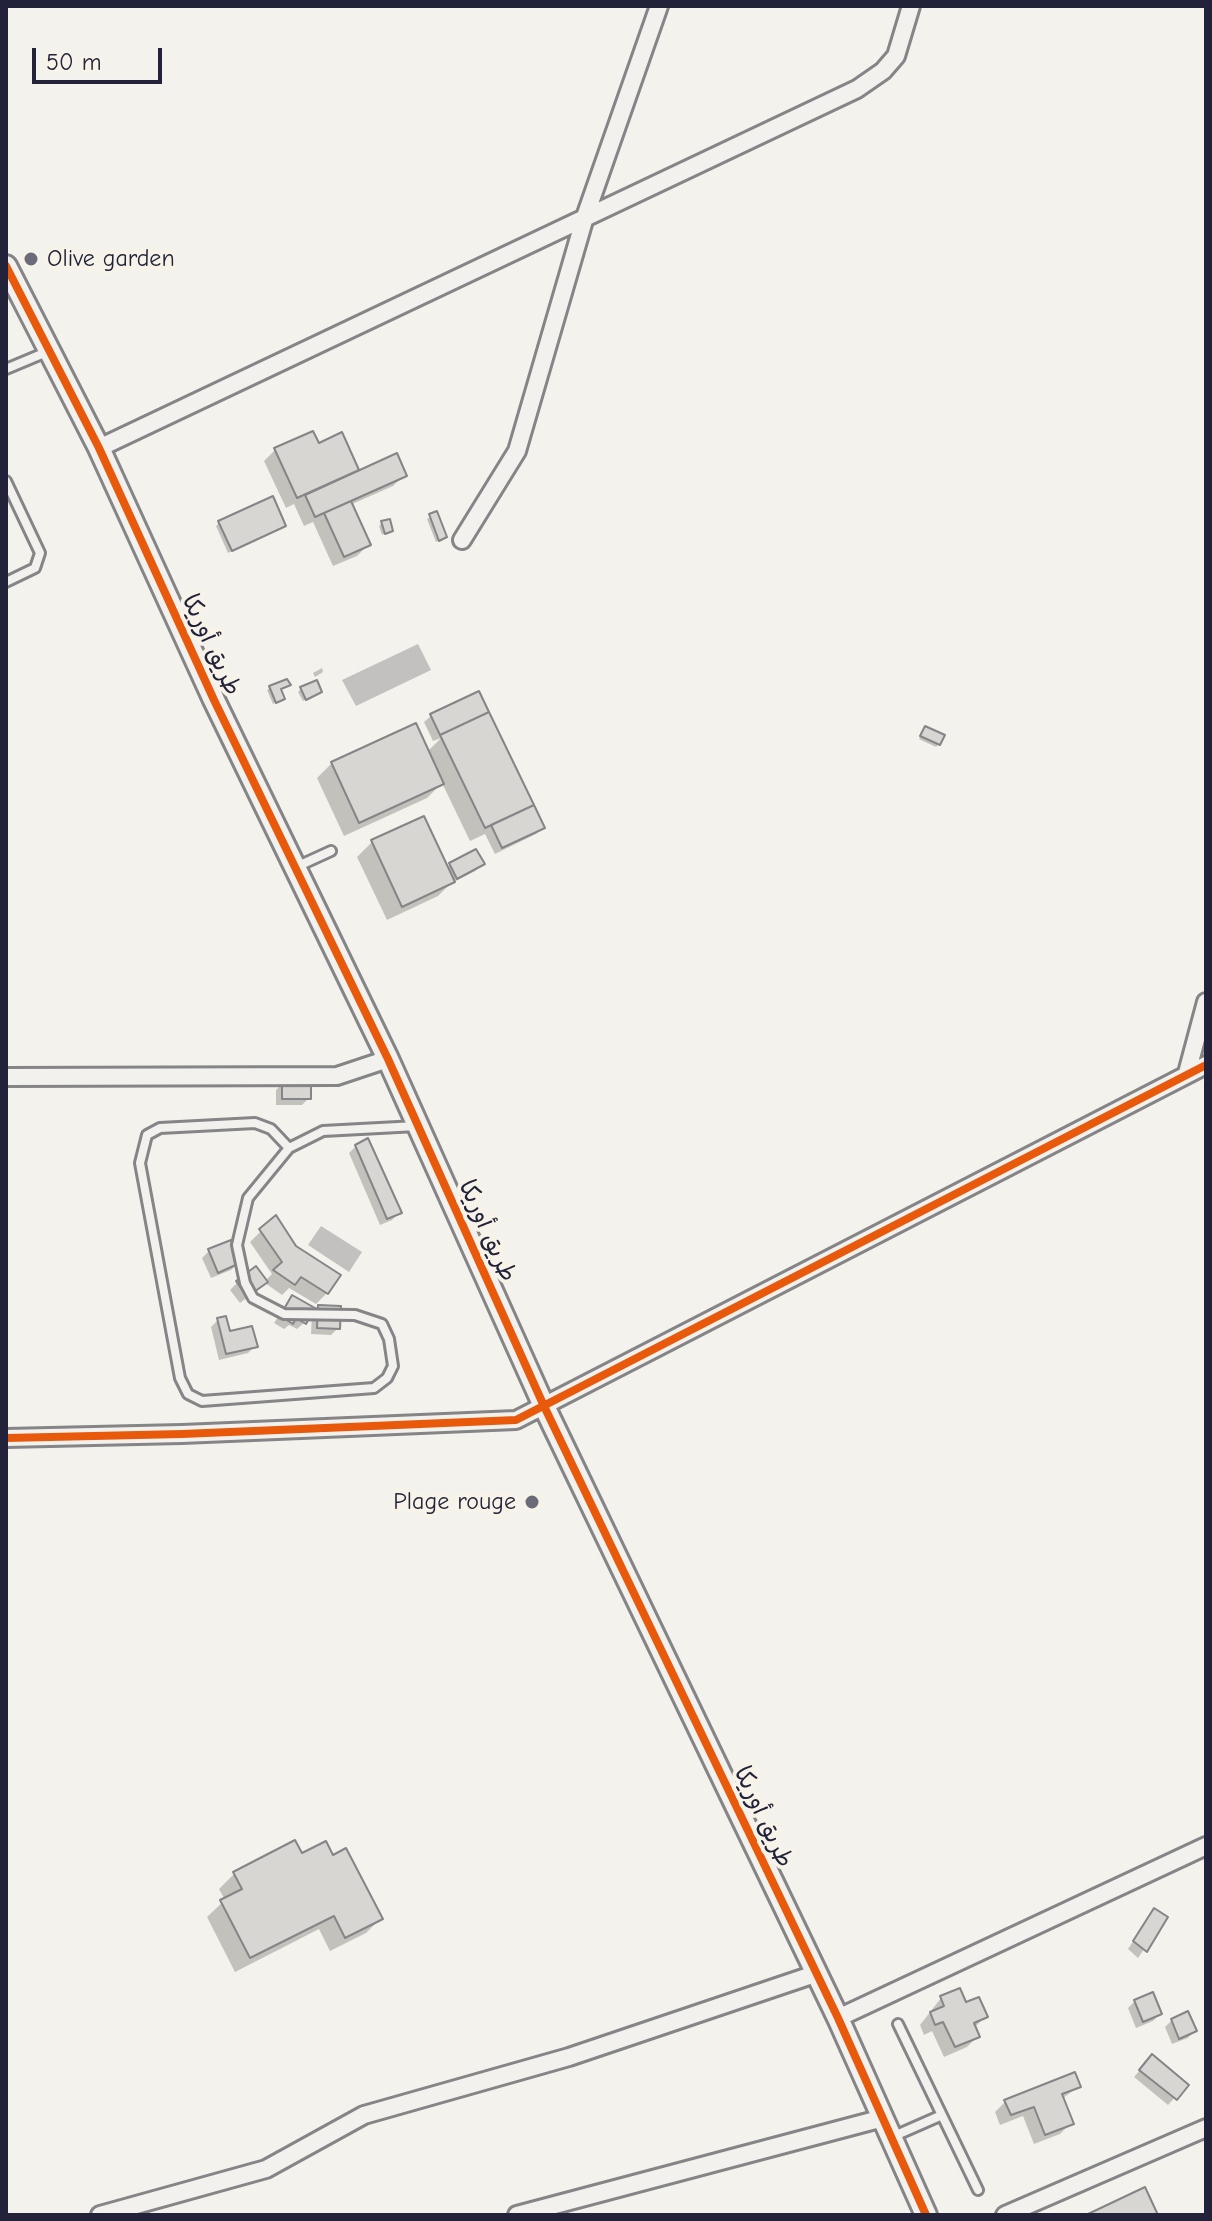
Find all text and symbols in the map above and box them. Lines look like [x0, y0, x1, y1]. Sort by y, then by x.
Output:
scale bar [36, 32, 166, 82]
text: 50 m [46, 48, 102, 76]
place label: Olive garden [47, 245, 175, 273]
marker: Olive garden [22, 250, 40, 268]
street label: طريق أوريكا [175, 590, 247, 700]
street label: طريق أوريكا [452, 1176, 522, 1286]
place label: Plage rouge [393, 1488, 516, 1516]
marker: Plage rouge [523, 1493, 541, 1511]
street label: طريق أوريكا [727, 1762, 799, 1872]

